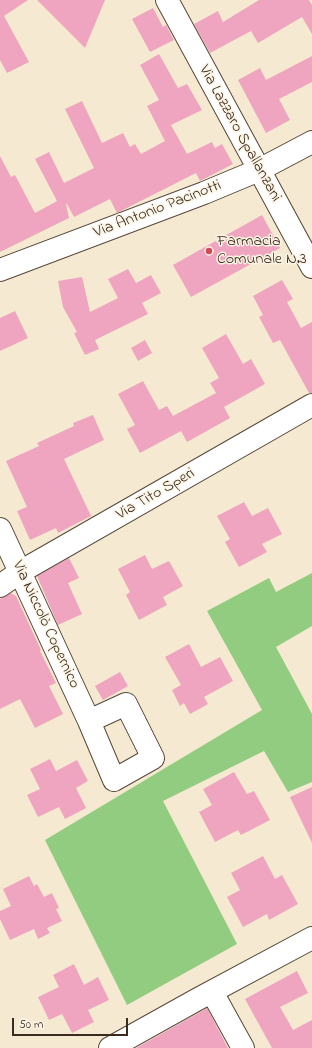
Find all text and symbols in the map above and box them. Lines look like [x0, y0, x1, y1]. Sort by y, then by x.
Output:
street label: Via Lazzaro Spallanzani [193, 62, 285, 206]
street label: Via Antonio Pacinotti [91, 177, 225, 243]
place label: Farmacia Comunale N.3 [217, 232, 307, 270]
marker: Farmacia Comunale N.3 [204, 246, 214, 256]
street label: Via Tito Speri [113, 465, 199, 525]
street label: Via Niccolò Copernico [7, 558, 83, 692]
scale bar [14, 1010, 130, 1036]
text: 50 m [19, 1016, 43, 1034]

